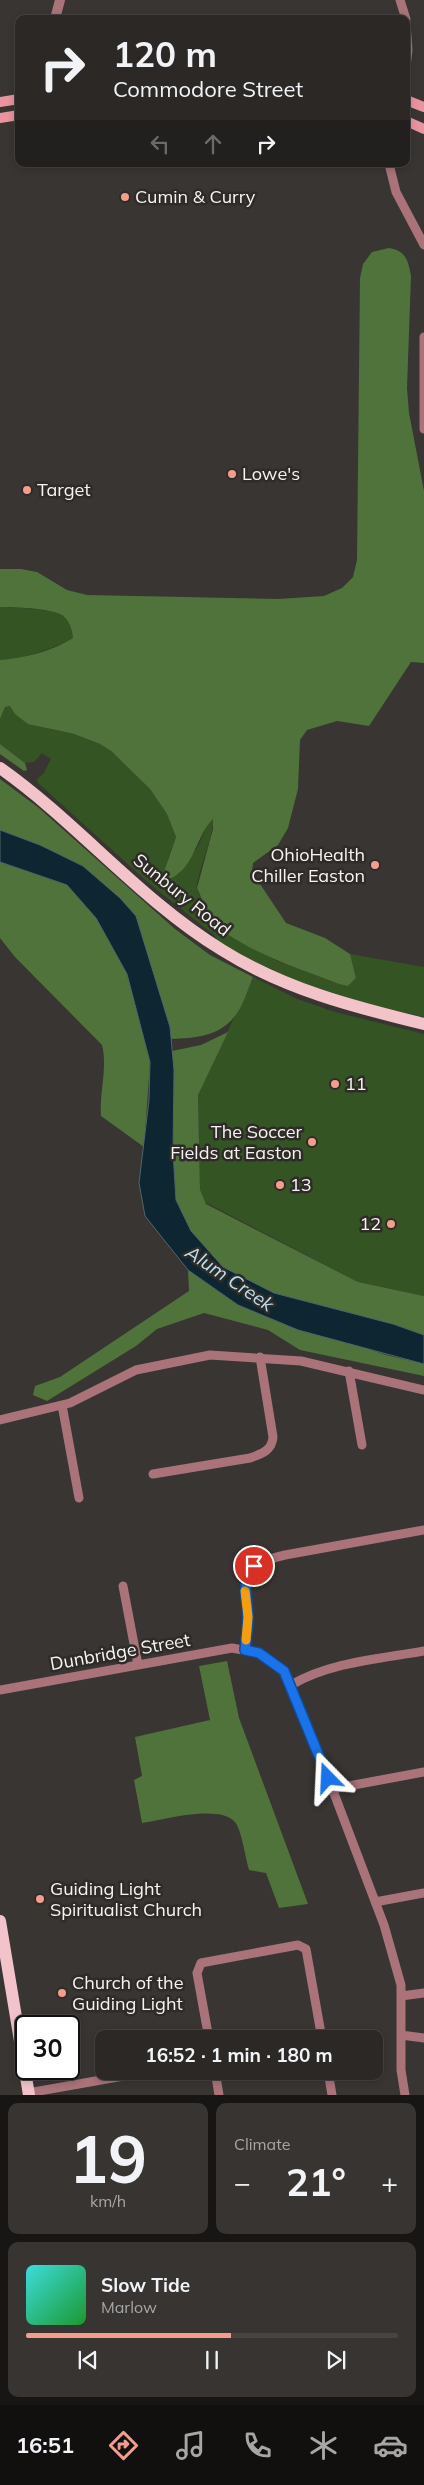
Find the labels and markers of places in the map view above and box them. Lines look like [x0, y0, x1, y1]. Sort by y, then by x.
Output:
place label: Cumin & Curry [135, 185, 256, 208]
marker: Cumin & Curry [119, 191, 131, 203]
place label: Lowe's [242, 462, 300, 485]
marker: Lowe's [226, 468, 238, 480]
place label: Target [37, 478, 91, 501]
marker: Target [21, 484, 33, 496]
place label: OhioHealth Chiller Easton [251, 843, 365, 887]
marker: OhioHealth Chiller Easton [369, 859, 381, 871]
place label: 11 [345, 1072, 367, 1095]
marker: 11 [329, 1078, 341, 1090]
place label: The Soccer Fields at Easton [170, 1120, 302, 1164]
marker: The Soccer Fields at Easton [306, 1136, 318, 1148]
place label: 13 [290, 1173, 312, 1196]
marker: 13 [274, 1179, 286, 1191]
place label: 12 [359, 1212, 381, 1235]
marker: 12 [385, 1218, 397, 1230]
pin [233, 1545, 275, 1587]
place label: Guiding Light Spiritualist Church [50, 1877, 202, 1921]
marker: Guiding Light Spiritualist Church [34, 1893, 46, 1905]
place label: Church of the Guiding Light [72, 1971, 183, 2015]
marker: Church of the Guiding Light [56, 1987, 68, 1999]

